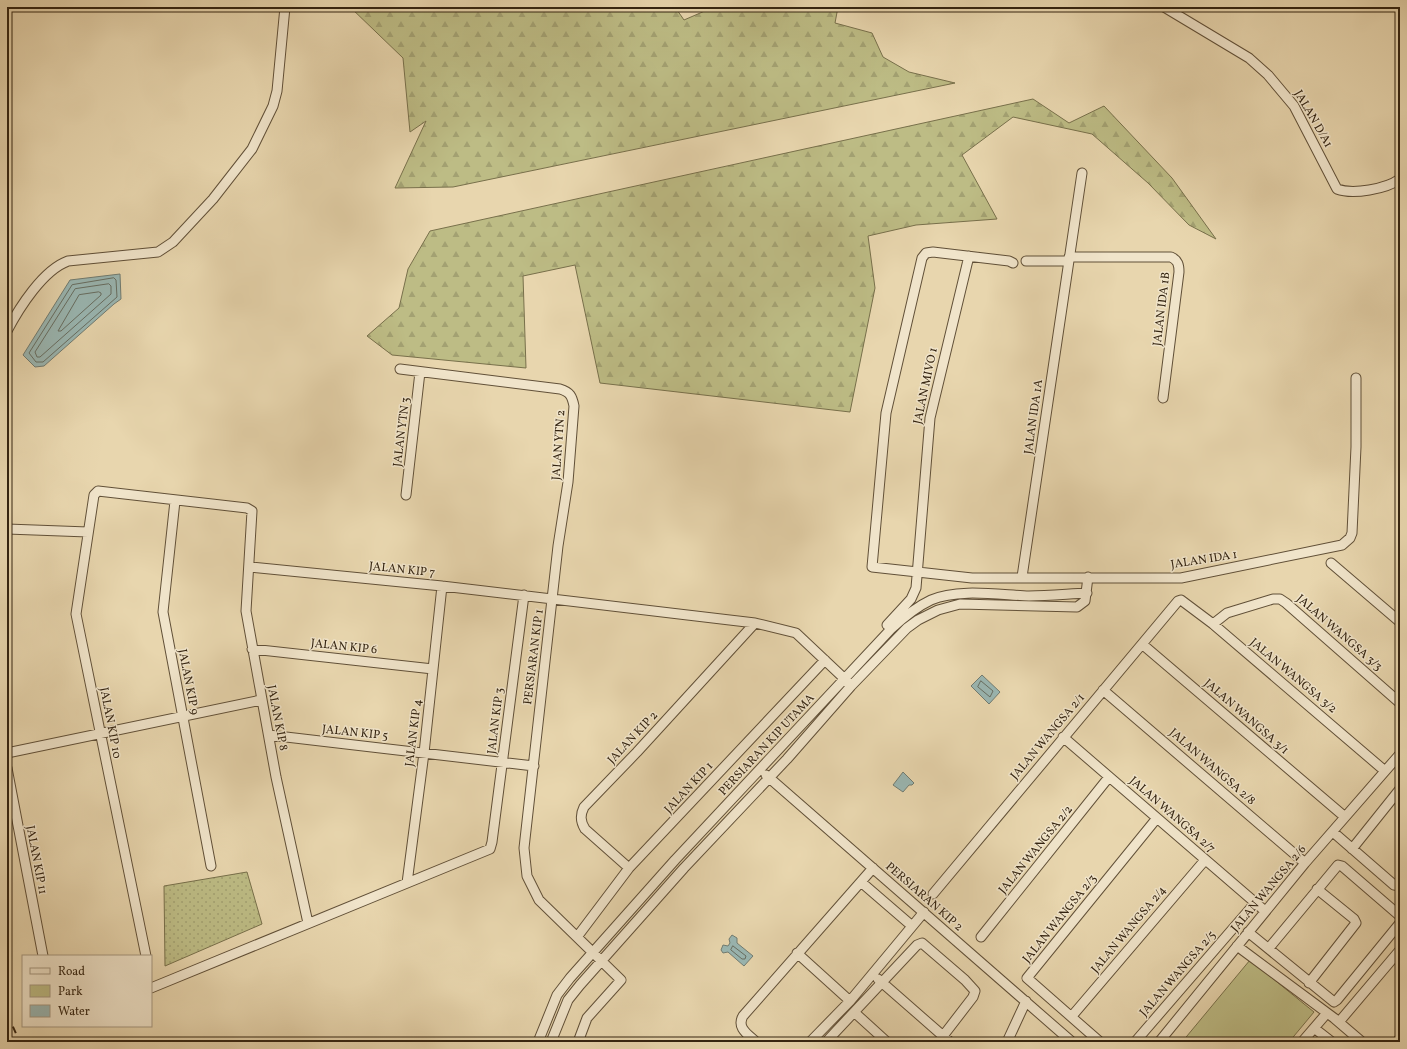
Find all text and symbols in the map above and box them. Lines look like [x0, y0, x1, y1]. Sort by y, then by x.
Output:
street label: JALAN D/A1 [1290, 87, 1336, 151]
street label: JALAN IDA 1B [1150, 271, 1174, 347]
street label: JALAN MIVO 1 [910, 346, 942, 426]
street label: JALAN IDA 1A [1021, 378, 1047, 456]
street label: JALAN YTN 3 [390, 396, 414, 468]
street label: JALAN YTN 2 [549, 409, 569, 481]
street label: JALAN IDA 1 [1170, 547, 1238, 573]
street label: JALAN KIP 7 [368, 559, 436, 581]
street label: JALAN WANGSA 3/3 [1293, 591, 1385, 675]
street label: PERSIARAN KIP 1 [520, 608, 548, 706]
street label: JALAN WANGSA 3/2 [1246, 635, 1340, 717]
street label: JALAN KIP 6 [310, 636, 378, 658]
street label: JALAN KIP 9 [174, 648, 202, 716]
street label: JALAN WANGSA 3/1 [1200, 676, 1292, 758]
street label: JALAN KIP 8 [263, 684, 291, 752]
street label: JALAN KIP 10 [95, 686, 125, 760]
street label: JALAN KIP 3 [484, 687, 508, 755]
street label: PERSIARAN KIP UTAMA [716, 690, 819, 799]
street label: JALAN WANGSA 2/1 [1007, 690, 1089, 784]
street label: JALAN KIP 4 [402, 698, 426, 768]
street label: JALAN KIP 2 [604, 708, 662, 768]
street label: JALAN KIP 5 [321, 722, 389, 744]
street label: JALAN WANGSA 2/8 [1165, 725, 1259, 809]
street label: JALAN KIP 1 [661, 759, 717, 817]
street label: JALAN WANGSA 2/7 [1126, 773, 1219, 857]
street label: JALAN WANGSA 2/2 [995, 802, 1077, 898]
street label: JALAN KIP 11 [21, 824, 51, 896]
street label: JALAN WANGSA 2/6 [1228, 842, 1310, 936]
street label: PERSIARAN KIP 2 [882, 859, 966, 935]
street label: JALAN WANGSA 2/3 [1019, 871, 1101, 967]
street label: JALAN WANGSA 2/4 [1088, 883, 1170, 977]
street label: JALAN WANGSA 2/5 [1136, 928, 1220, 1020]
legend [22, 955, 152, 1027]
text: Road [58, 964, 85, 980]
text: Park [58, 984, 83, 1000]
text: Water [58, 1004, 90, 1020]

